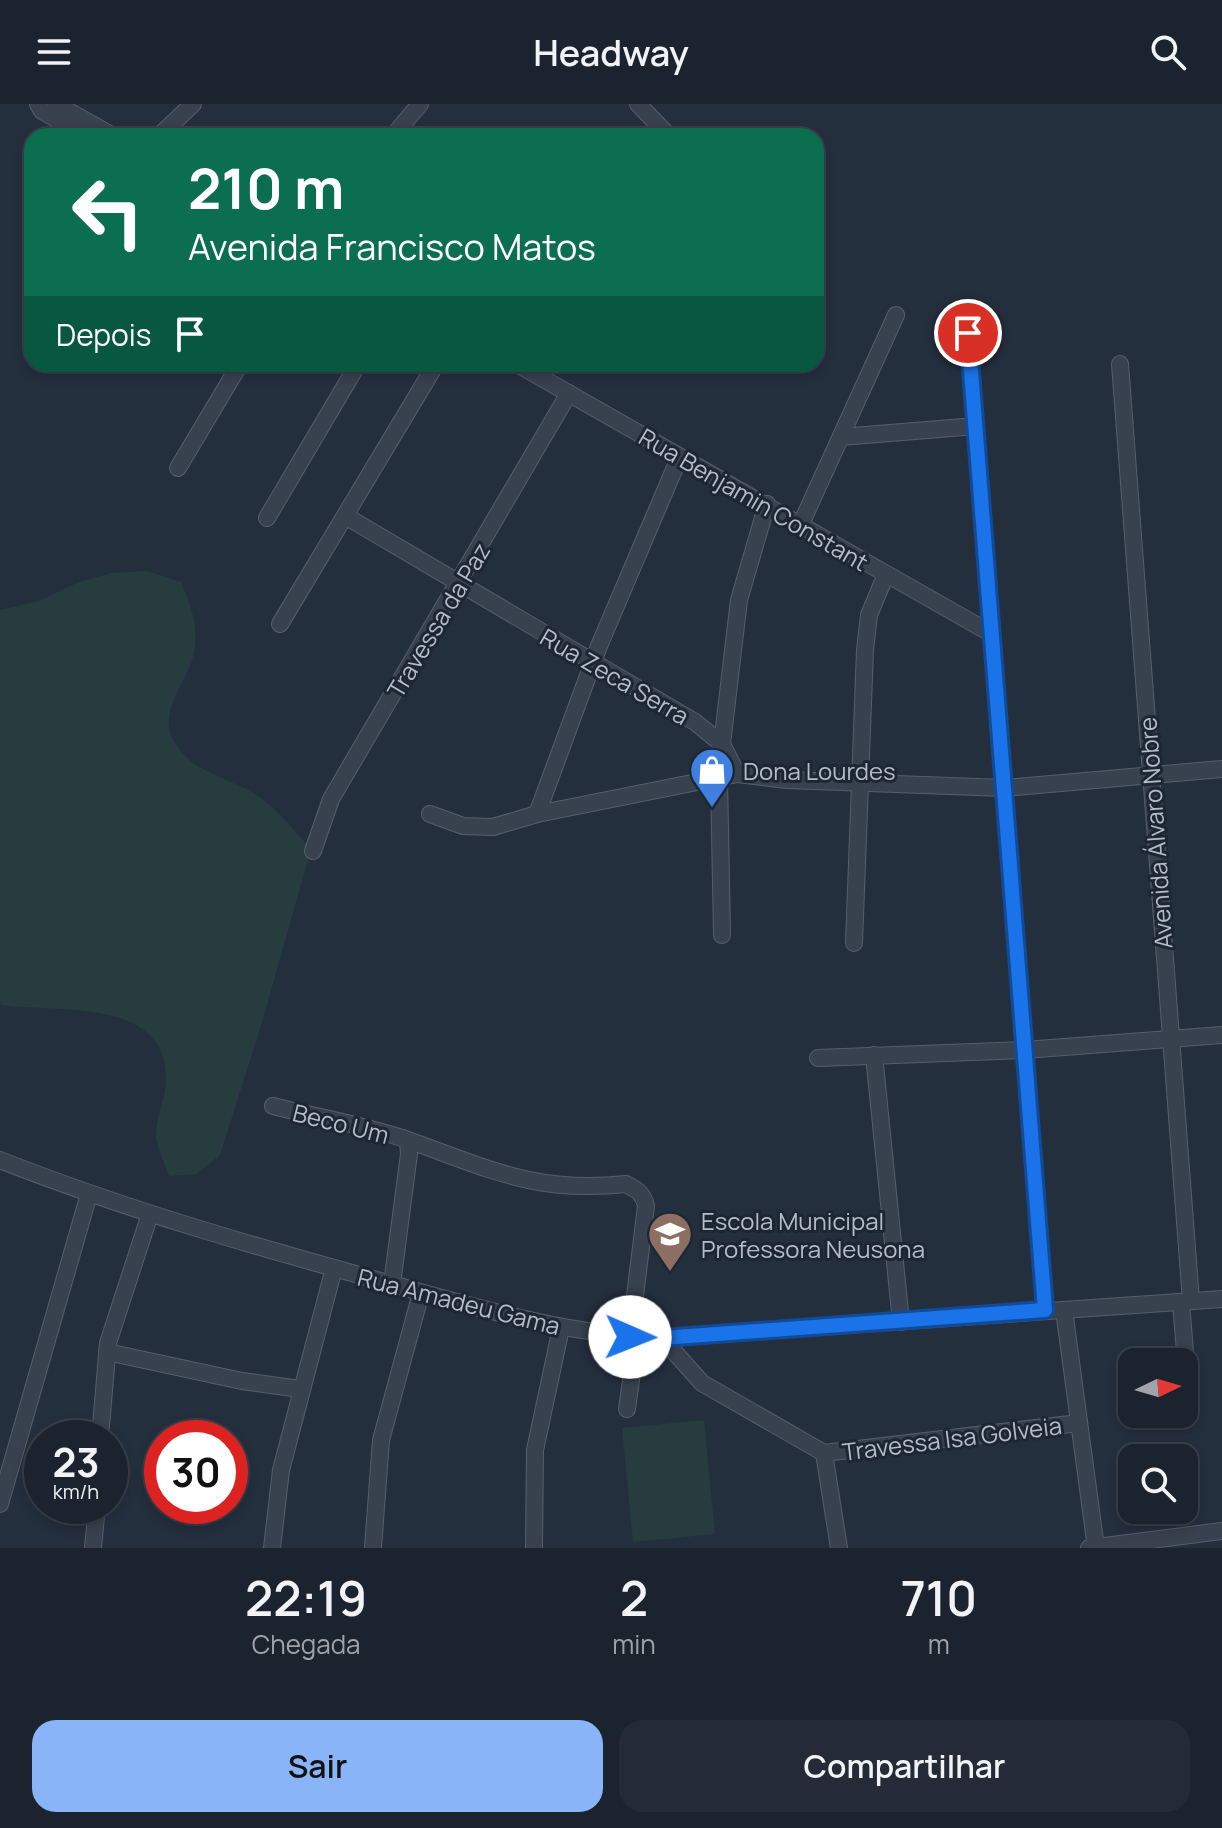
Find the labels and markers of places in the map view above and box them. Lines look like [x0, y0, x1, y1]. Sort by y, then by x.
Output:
pin [934, 299, 1002, 367]
shop icon: Dona Lourdes [688, 746, 736, 809]
place label: Dona Lourdes [743, 754, 896, 787]
place label: Escola Municipal Professora Neusona [701, 1204, 925, 1265]
school or university icon: Escola Municipal Professora Neusona [646, 1210, 694, 1273]

